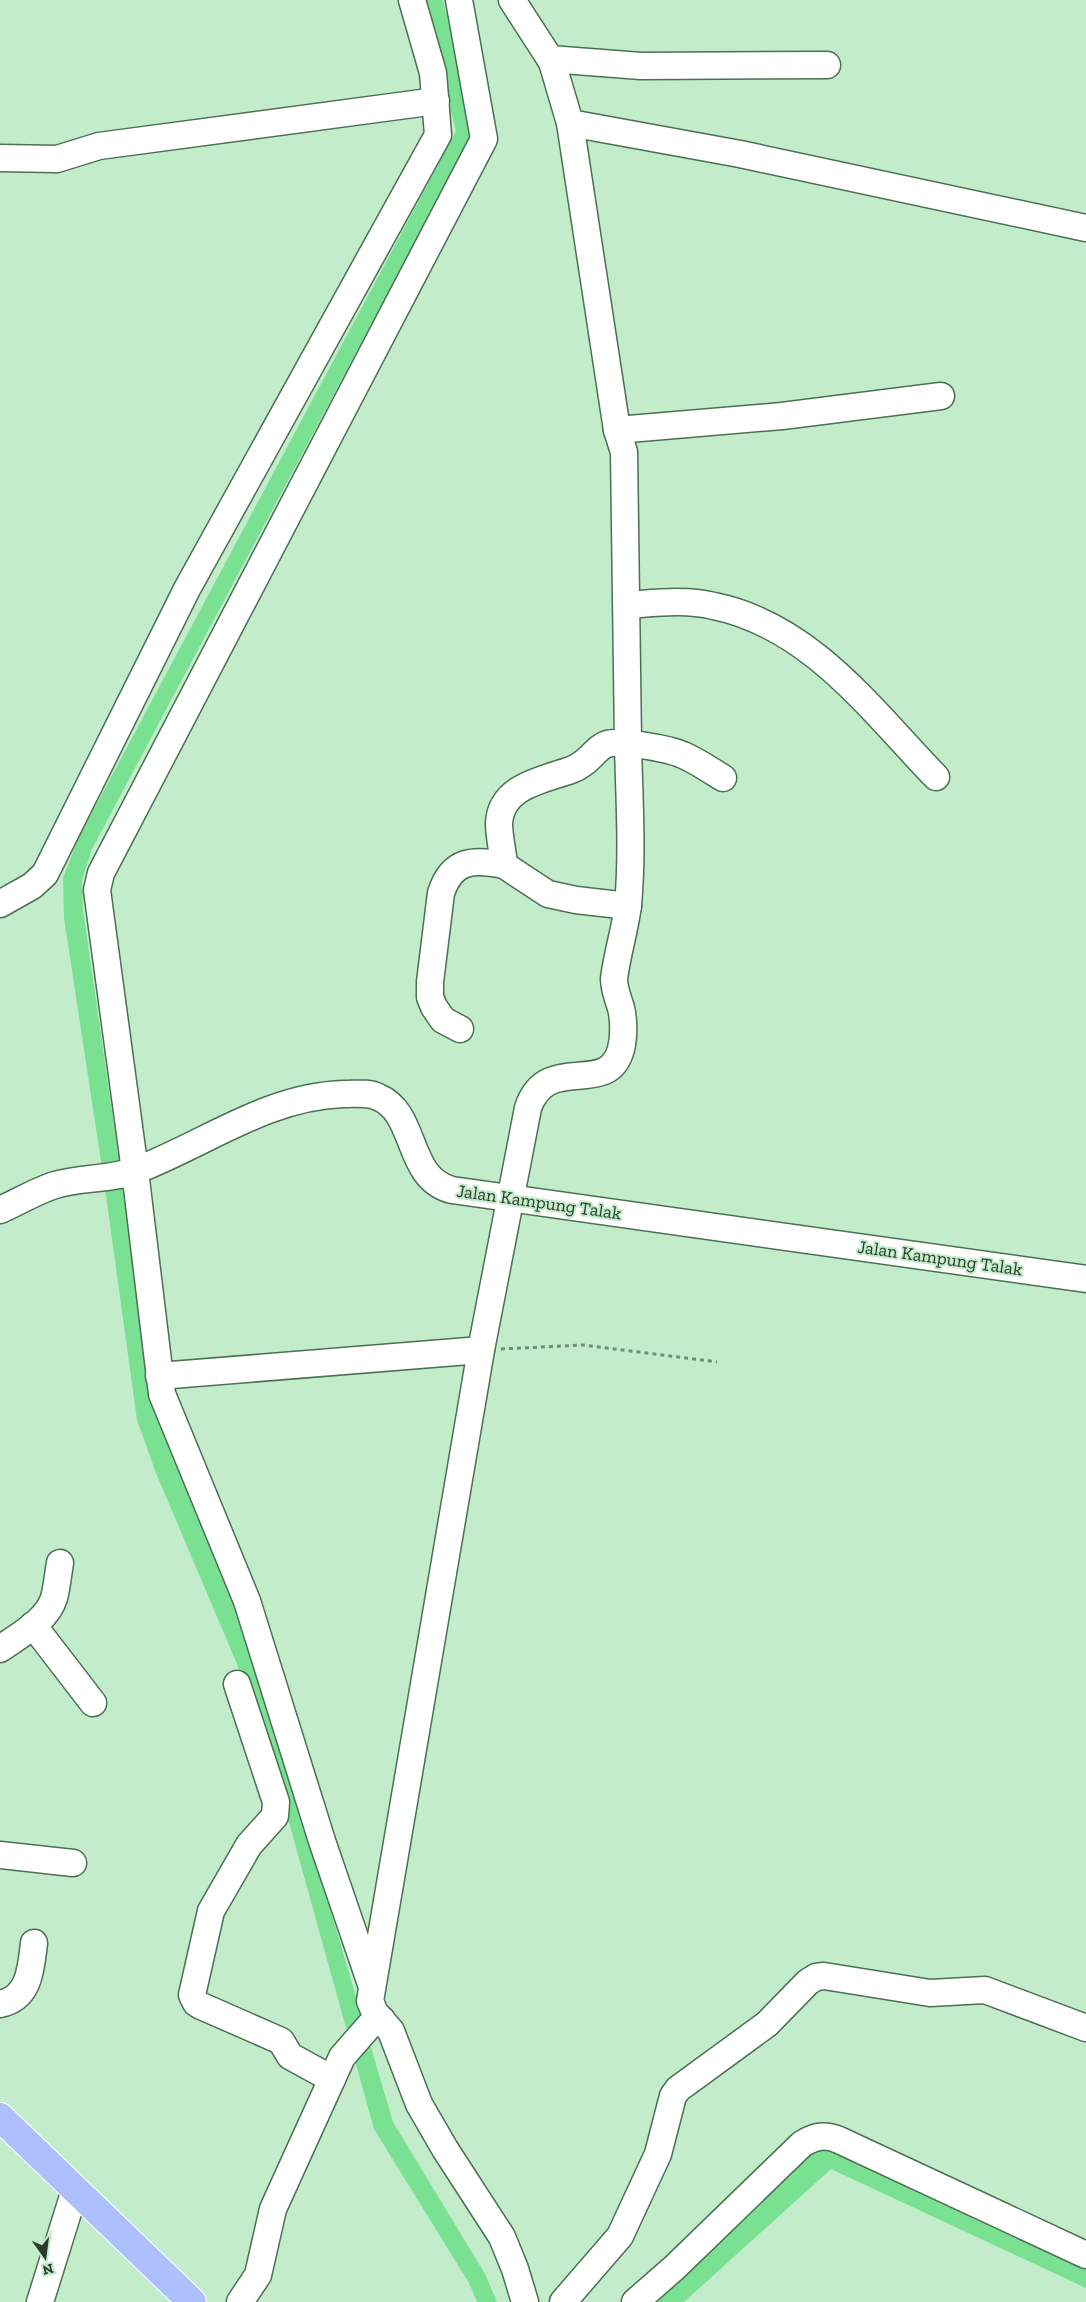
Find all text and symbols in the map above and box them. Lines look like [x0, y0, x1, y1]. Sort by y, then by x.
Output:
street label: Jalan Kampung Talak [455, 1180, 623, 1225]
street label: Jalan Kampung Talak [856, 1236, 1024, 1281]
north arrow [20, 2232, 70, 2282]
text: N [40, 2260, 55, 2279]

